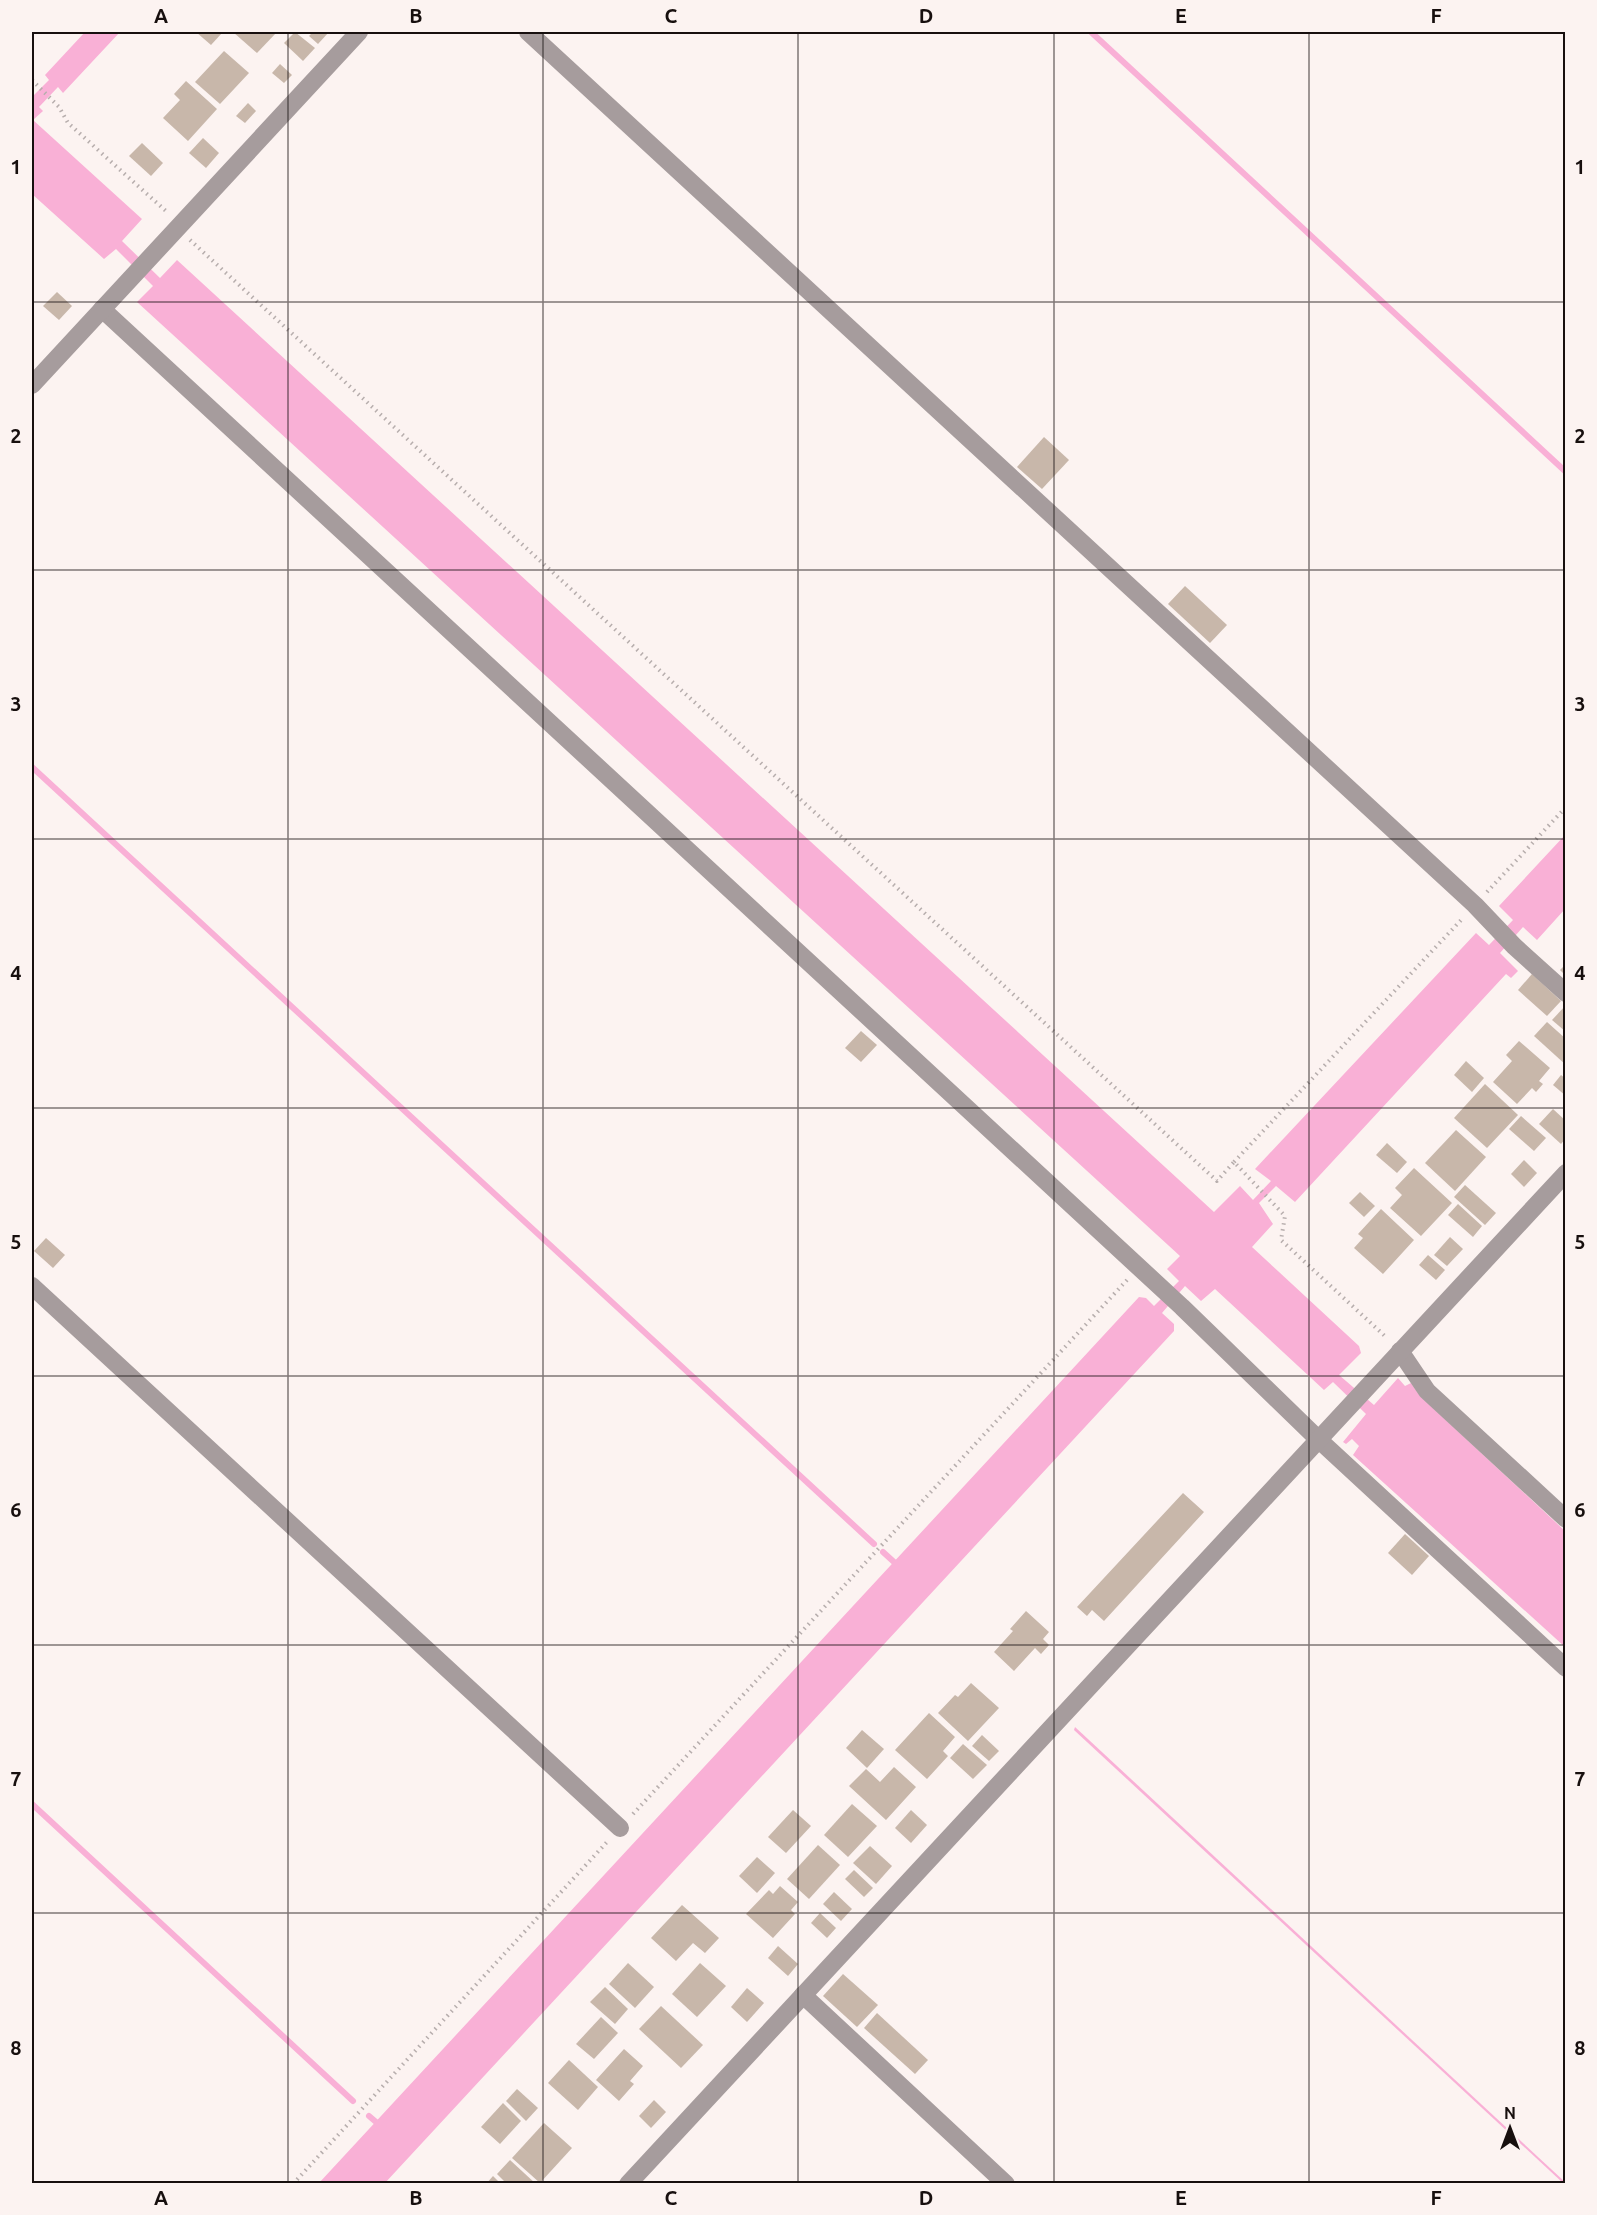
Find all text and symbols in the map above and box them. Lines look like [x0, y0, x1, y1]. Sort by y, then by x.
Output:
text: A [154, 4, 168, 27]
text: B [409, 4, 423, 27]
text: C [665, 4, 678, 27]
text: D [919, 4, 933, 27]
text: E [1175, 4, 1187, 27]
text: F [1430, 4, 1442, 27]
text: 1 [10, 155, 22, 178]
text: 1 [1574, 155, 1586, 178]
text: 2 [10, 424, 22, 447]
text: 2 [1574, 424, 1586, 447]
text: 3 [10, 692, 22, 715]
text: 3 [1574, 692, 1586, 715]
text: 4 [10, 961, 22, 984]
text: 4 [1574, 961, 1586, 984]
text: 5 [10, 1230, 22, 1253]
text: 5 [1574, 1230, 1586, 1253]
text: 6 [10, 1498, 22, 1521]
text: 6 [1574, 1498, 1586, 1521]
text: 7 [10, 1767, 22, 1790]
text: 7 [1574, 1767, 1586, 1790]
text: 8 [10, 2036, 22, 2059]
text: 8 [1574, 2036, 1586, 2059]
north arrow [1480, 2098, 1540, 2158]
text: N [1504, 2104, 1516, 2122]
text: A [154, 2186, 168, 2209]
text: B [409, 2186, 423, 2209]
text: C [665, 2186, 678, 2209]
text: D [919, 2186, 933, 2209]
text: E [1175, 2186, 1187, 2209]
text: F [1430, 2186, 1442, 2209]

